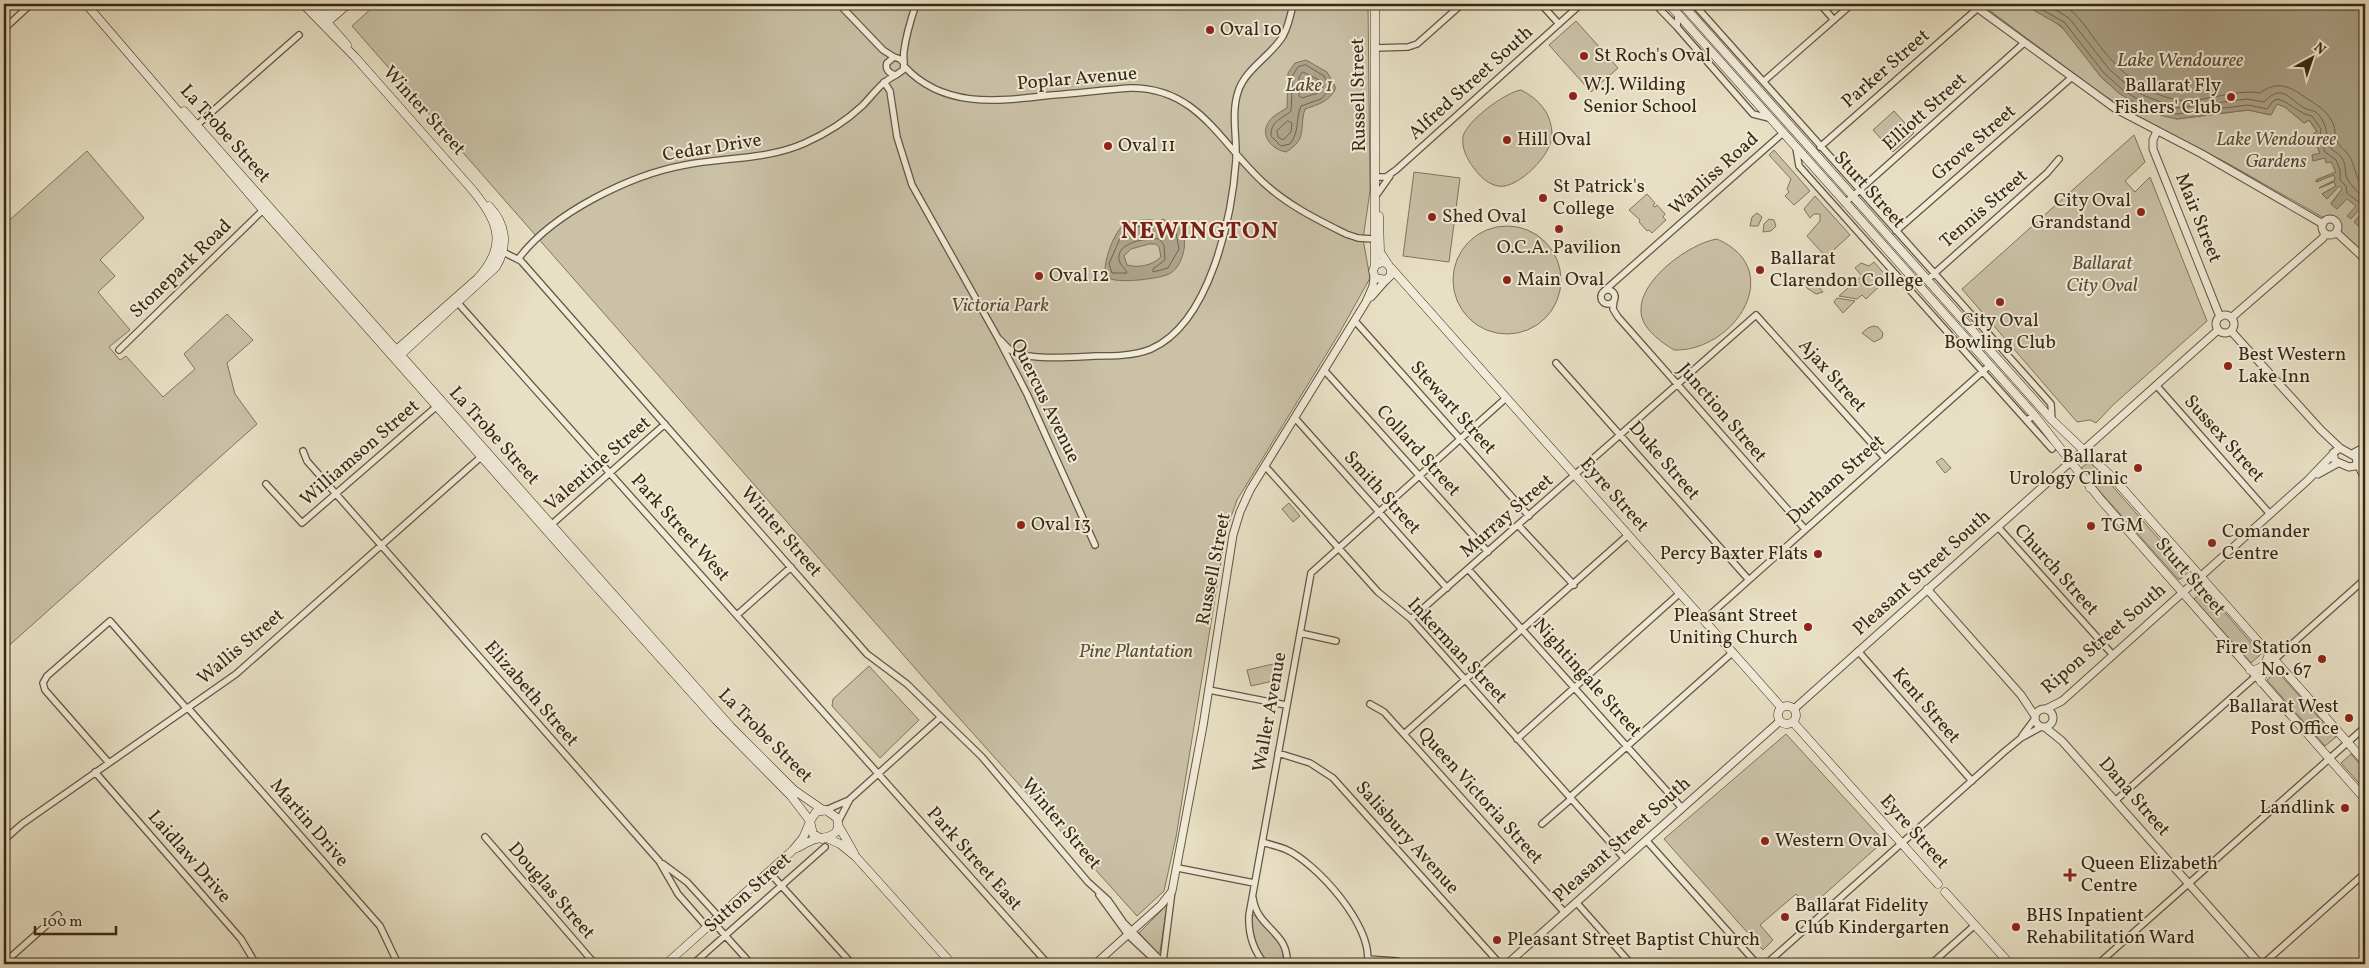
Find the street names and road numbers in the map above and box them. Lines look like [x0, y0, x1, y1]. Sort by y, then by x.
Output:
street label: Alfred Street South [1403, 20, 1539, 146]
street label: Parker Street [1836, 23, 1936, 115]
street label: Russell Street [1345, 37, 1373, 152]
street label: Winter Street [377, 60, 472, 162]
street label: Poplar Avenue [1016, 61, 1138, 97]
street label: Elliott Street [1877, 67, 1973, 157]
street label: La Trobe Street [174, 79, 277, 189]
street label: Grove Street [1926, 99, 2022, 187]
street label: Cedar Drive [661, 127, 763, 169]
street label: Wanliss Road [1663, 127, 1765, 221]
street label: Sturt Street [1827, 146, 1911, 235]
street label: Tennis Street [1934, 163, 2034, 255]
street label: Mair Street [2168, 169, 2228, 267]
street label: Stonepark Road [124, 214, 238, 324]
street label: Ajax Street [1792, 333, 1872, 419]
street label: Quercus Avenue [1004, 335, 1086, 467]
street label: Stewart Street [1404, 355, 1502, 461]
street label: Junction Street [1671, 358, 1773, 469]
street label: La Trobe Street [443, 381, 546, 491]
street label: Sussex Street [2178, 389, 2271, 489]
street label: Williamson Street [295, 394, 426, 512]
street label: Collard Street [1370, 399, 1466, 503]
street label: Valentine Street [539, 410, 657, 517]
street label: Duke Street [1622, 416, 1706, 506]
street label: Durham Street [1781, 429, 1891, 531]
street label: Smith Street [1337, 445, 1427, 541]
street label: Eyre Street [1573, 452, 1655, 538]
street label: Park Street West [625, 468, 736, 588]
street label: Murray Street [1455, 468, 1560, 564]
street label: Winter Street [734, 481, 828, 583]
street label: Pleasant Street South [1847, 504, 1997, 642]
street label: Russell Street [1190, 510, 1238, 627]
street label: Church Street [2008, 518, 2104, 622]
street label: Sturt Street [2149, 532, 2232, 622]
street label: Ripon Street South [2036, 577, 2172, 701]
street label: Inkerman Street [1401, 592, 1513, 710]
street label: Wallis Street [192, 603, 290, 691]
street label: Nightingale Street [1526, 613, 1648, 743]
street label: Elizabeth Street [478, 635, 585, 753]
street label: Waller Avenue [1247, 650, 1293, 774]
street label: Kent Street [1886, 662, 1966, 750]
street label: La Trobe Street [712, 683, 818, 789]
street label: Queen Victoria Street [1411, 722, 1549, 871]
street label: Dana Street [2092, 752, 2176, 843]
street label: Pleasant Street South [1547, 771, 1697, 909]
street label: Martin Drive [263, 773, 355, 873]
street label: Winter Street [1015, 773, 1107, 876]
street label: Salisbury Avenue [1349, 776, 1465, 900]
street label: Eyre Street [1873, 789, 1955, 875]
street label: Park Street East [920, 801, 1028, 917]
street label: Laidlaw Drive [141, 805, 237, 909]
street label: Douglas Street [501, 837, 601, 946]
street label: Sutton Street [699, 847, 798, 939]

